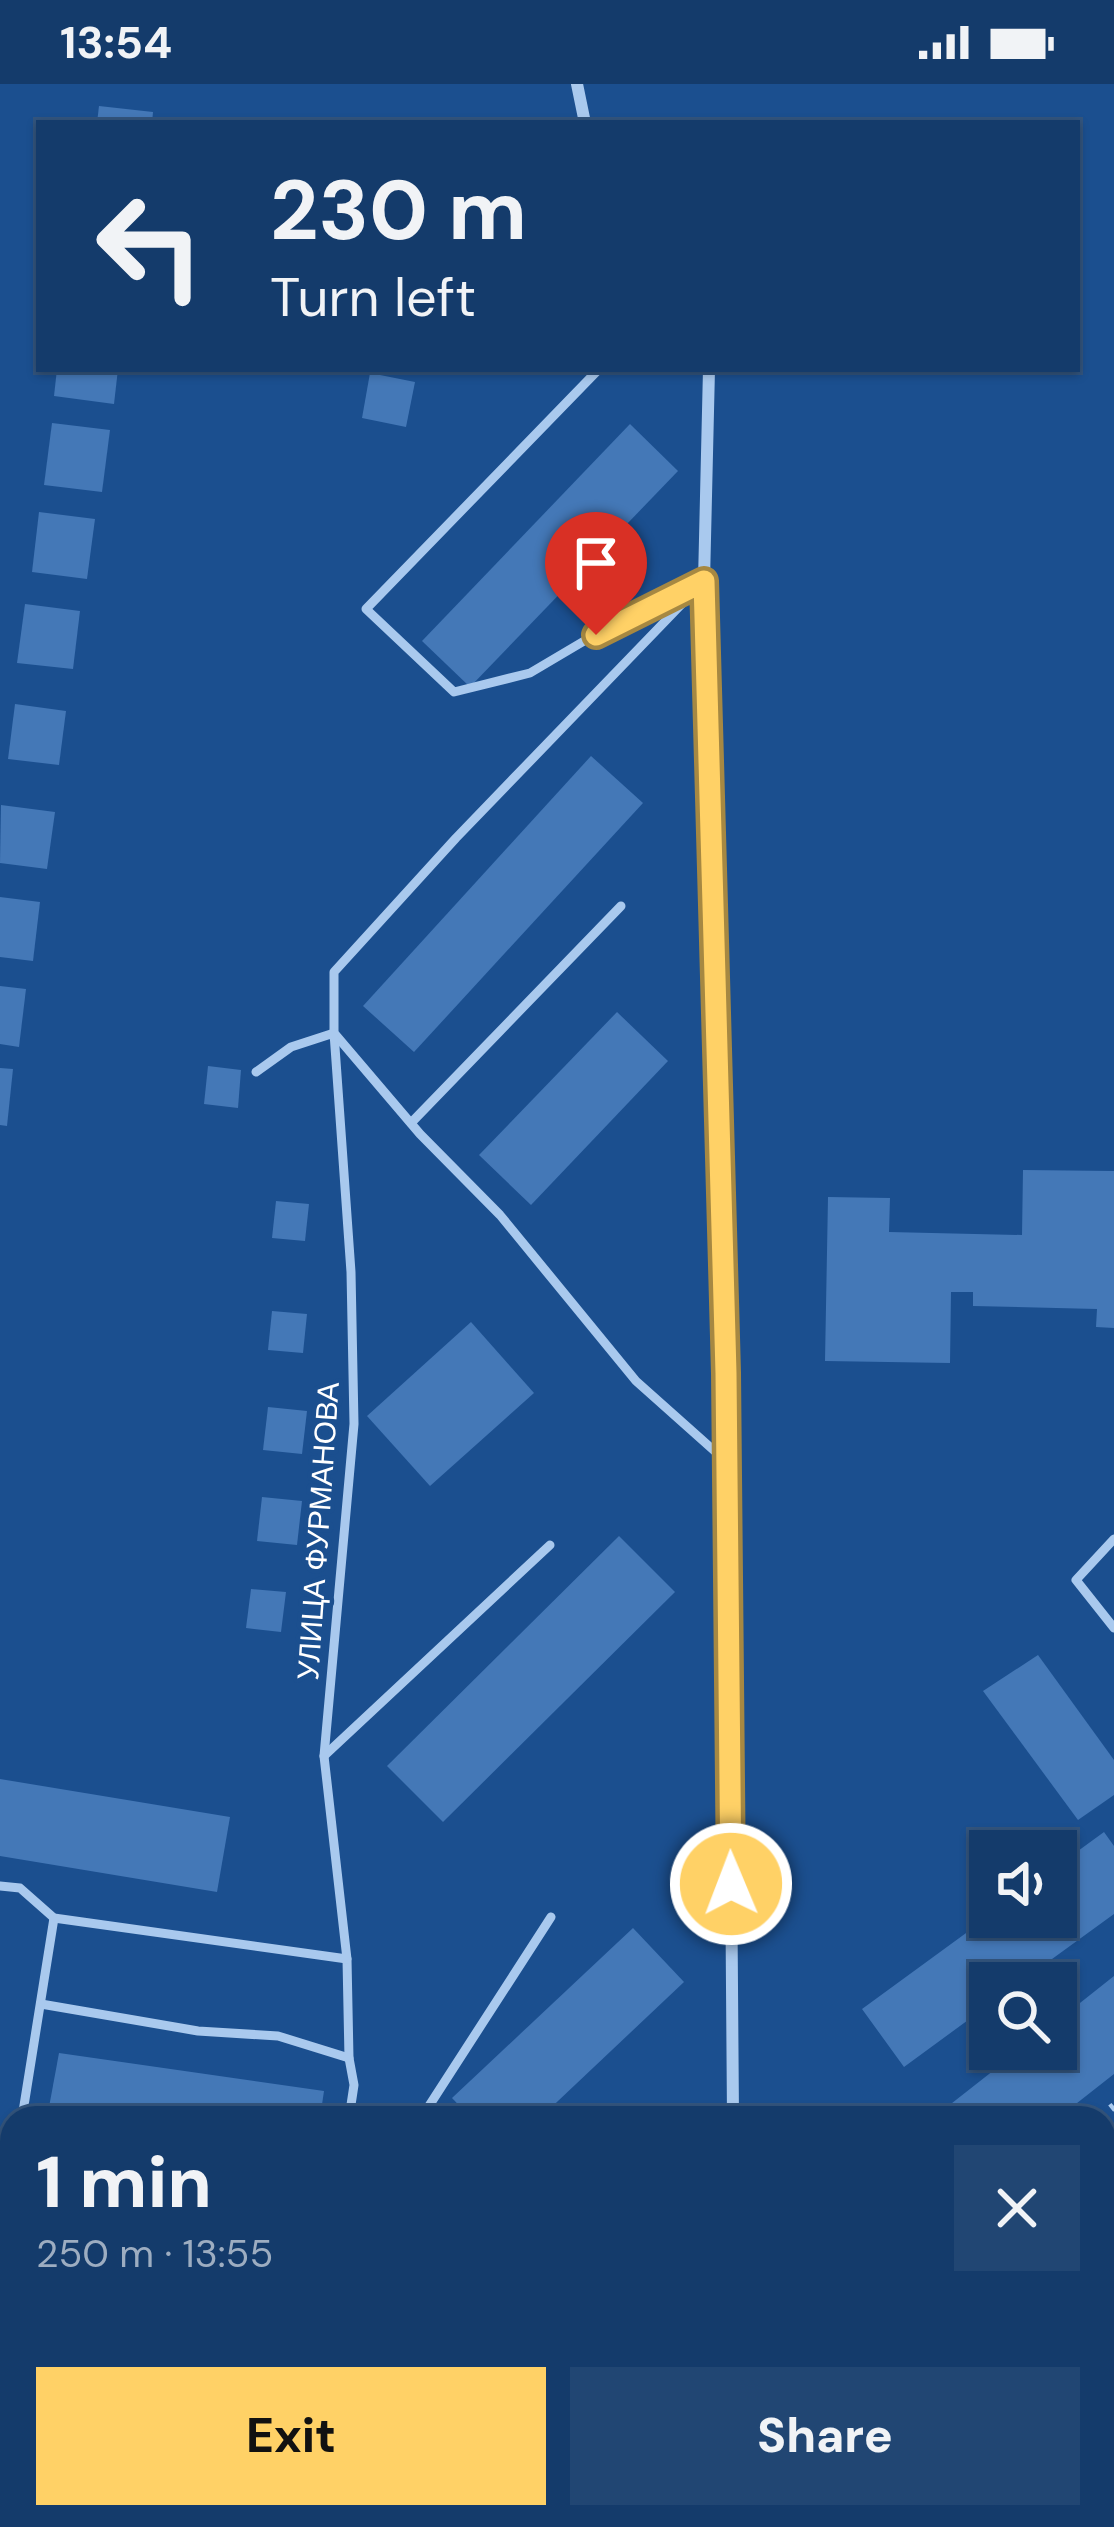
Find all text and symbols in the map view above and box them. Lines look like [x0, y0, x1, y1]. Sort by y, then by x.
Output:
text: 13:54 [60, 13, 172, 72]
text: 230 m [270, 156, 527, 265]
icon: left [72, 168, 228, 324]
text: Turn left [270, 262, 476, 333]
pin [545, 512, 647, 635]
icon: arrive [563, 530, 629, 596]
street label: УЛИЦА ФУРМАНОВА [288, 1381, 348, 1681]
position arrow [668, 1821, 794, 1947]
map controls [969, 1830, 1077, 2070]
button: sound [969, 1830, 1077, 1938]
button: search [969, 1962, 1077, 2070]
text: 1 min [36, 2136, 212, 2229]
button: close [954, 2145, 1080, 2271]
text: 250 m · 13:55 [36, 2228, 273, 2279]
button: Exit [36, 2367, 546, 2505]
button: Share [570, 2367, 1080, 2505]

